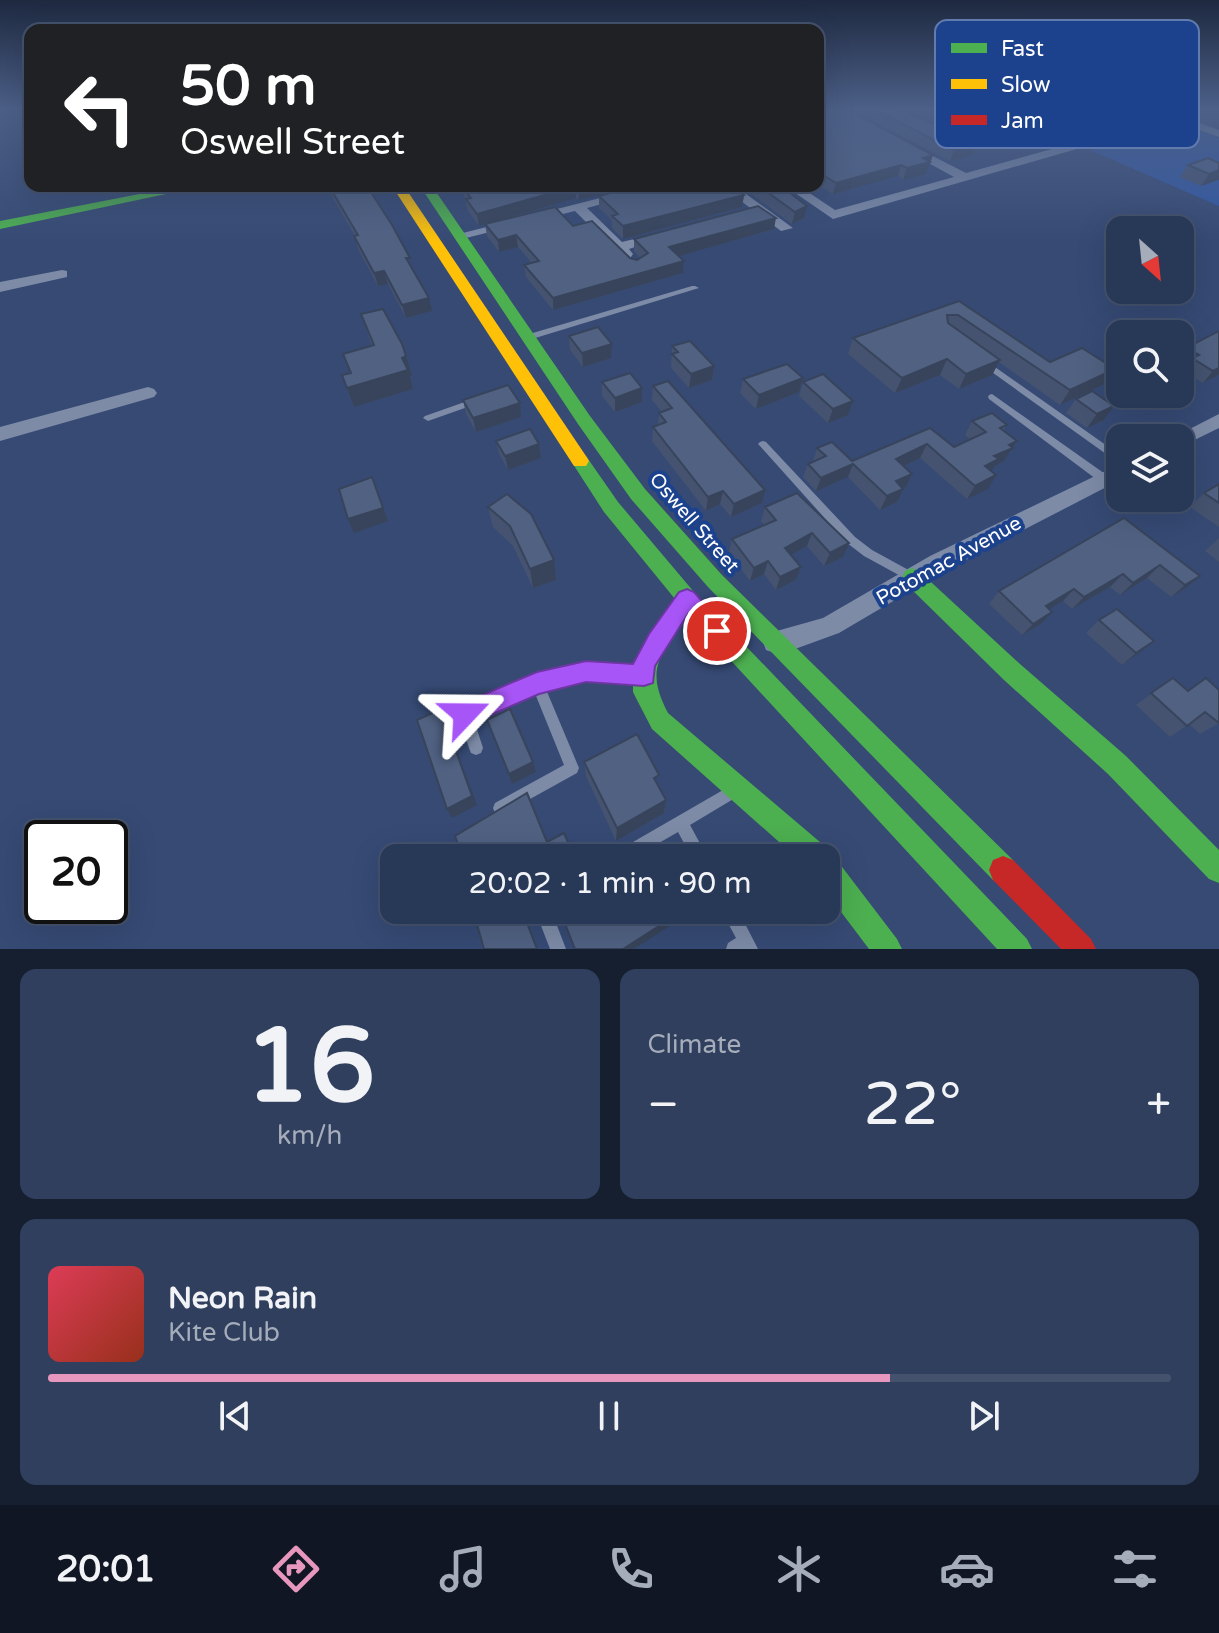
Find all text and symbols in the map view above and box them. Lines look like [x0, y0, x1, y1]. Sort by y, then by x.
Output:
legend [935, 20, 1199, 148]
text: Fast [1001, 36, 1044, 62]
text: 50 m [180, 53, 316, 120]
icon: left [48, 56, 152, 160]
text: Slow [1001, 72, 1051, 98]
text: Jam [1001, 108, 1044, 134]
text: Oswell Street [180, 121, 405, 164]
north arrow [1106, 216, 1194, 304]
map controls [1106, 216, 1194, 512]
button: search [1106, 320, 1194, 408]
button: layers [1106, 424, 1194, 512]
street label: Oswell Street [644, 468, 744, 578]
street label: Potomac Avenue [872, 511, 1026, 611]
pin [683, 597, 751, 665]
icon: arrive [695, 609, 739, 653]
position arrow [423, 672, 507, 756]
speed limit sign: 20 [24, 820, 128, 924]
text: 20:02 · 1 min · 90 m [469, 865, 751, 902]
text: 16 [244, 1005, 375, 1130]
text: Climate [648, 1029, 741, 1060]
text: 22° [864, 1069, 962, 1141]
text: − [648, 1079, 679, 1132]
text: + [1146, 1079, 1171, 1132]
text: km/h [277, 1120, 342, 1151]
text: Neon Rain [168, 1280, 317, 1317]
text: Kite Club [168, 1317, 280, 1348]
icon: previous [213, 1394, 257, 1438]
icon: pause [587, 1394, 631, 1438]
icon: next [962, 1394, 1006, 1438]
icon: directions [268, 1541, 324, 1597]
icon: music [435, 1541, 491, 1597]
icon: phone [603, 1541, 659, 1597]
icon: climate [771, 1541, 827, 1597]
icon: car [939, 1541, 995, 1597]
icon: filters [1107, 1541, 1163, 1597]
text: 20:01 [56, 1548, 156, 1591]

